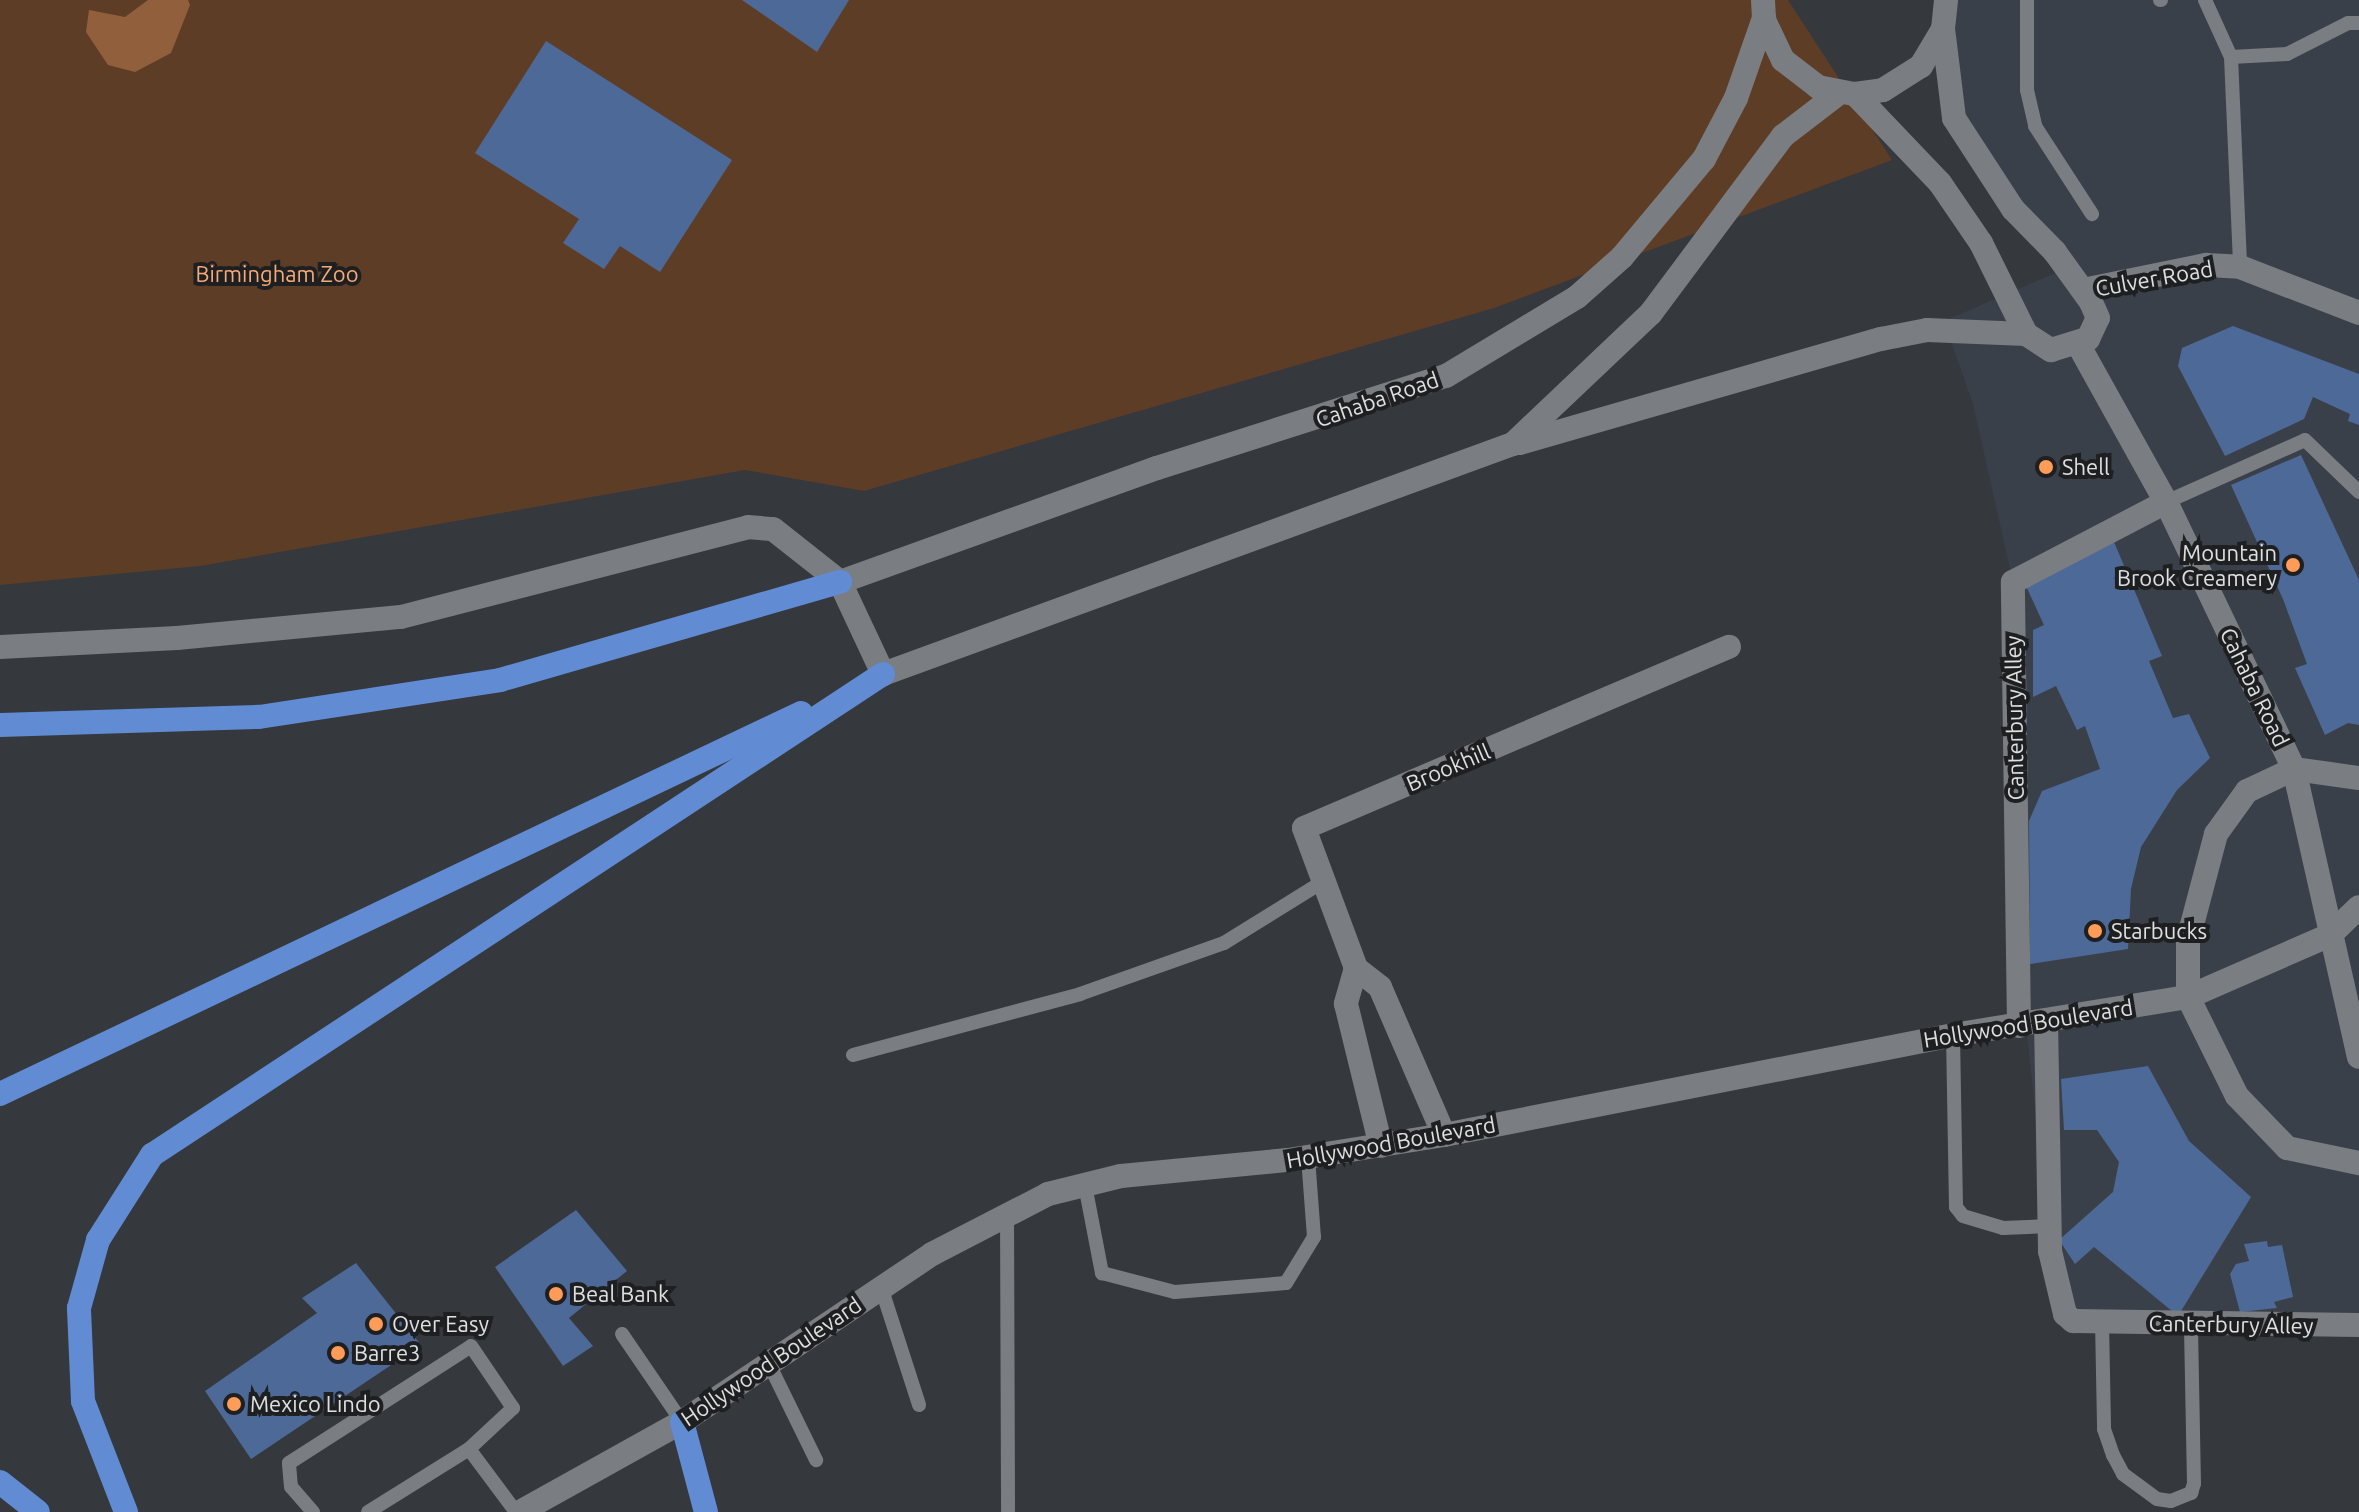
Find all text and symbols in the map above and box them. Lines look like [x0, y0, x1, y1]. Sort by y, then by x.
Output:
street label: Culver Road [2093, 255, 2215, 301]
park label: Birmingham Zoo [195, 261, 359, 287]
street label: Cahaba Road [1312, 366, 1442, 432]
place label: Shell [2062, 454, 2110, 480]
marker: Shell [2037, 458, 2055, 476]
place label: Mountain Brook Creamery [2117, 539, 2277, 590]
marker: Mountain Brook Creamery [2284, 556, 2302, 574]
street label: Cahaba Road [2215, 623, 2295, 751]
street label: Canterbury Alley [1999, 635, 2029, 801]
street label: Brookhill [1402, 738, 1494, 796]
place label: Starbucks [2111, 918, 2207, 944]
marker: Starbucks [2086, 922, 2104, 940]
street label: Hollywood Boulevard [1921, 993, 2135, 1053]
street label: Hollywood Boulevard [1284, 1111, 1498, 1173]
place label: Beal Bank [572, 1281, 669, 1307]
marker: Beal Bank [547, 1285, 565, 1303]
street label: Hollywood Boulevard [676, 1291, 866, 1431]
street label: Canterbury Alley [2148, 1309, 2314, 1339]
place label: Over Easy [392, 1311, 489, 1337]
marker: Over Easy [367, 1315, 385, 1333]
place label: Barre3 [354, 1340, 420, 1366]
marker: Barre3 [329, 1344, 347, 1362]
place label: Mexico Lindo [250, 1391, 381, 1417]
marker: Mexico Lindo [225, 1395, 243, 1413]

